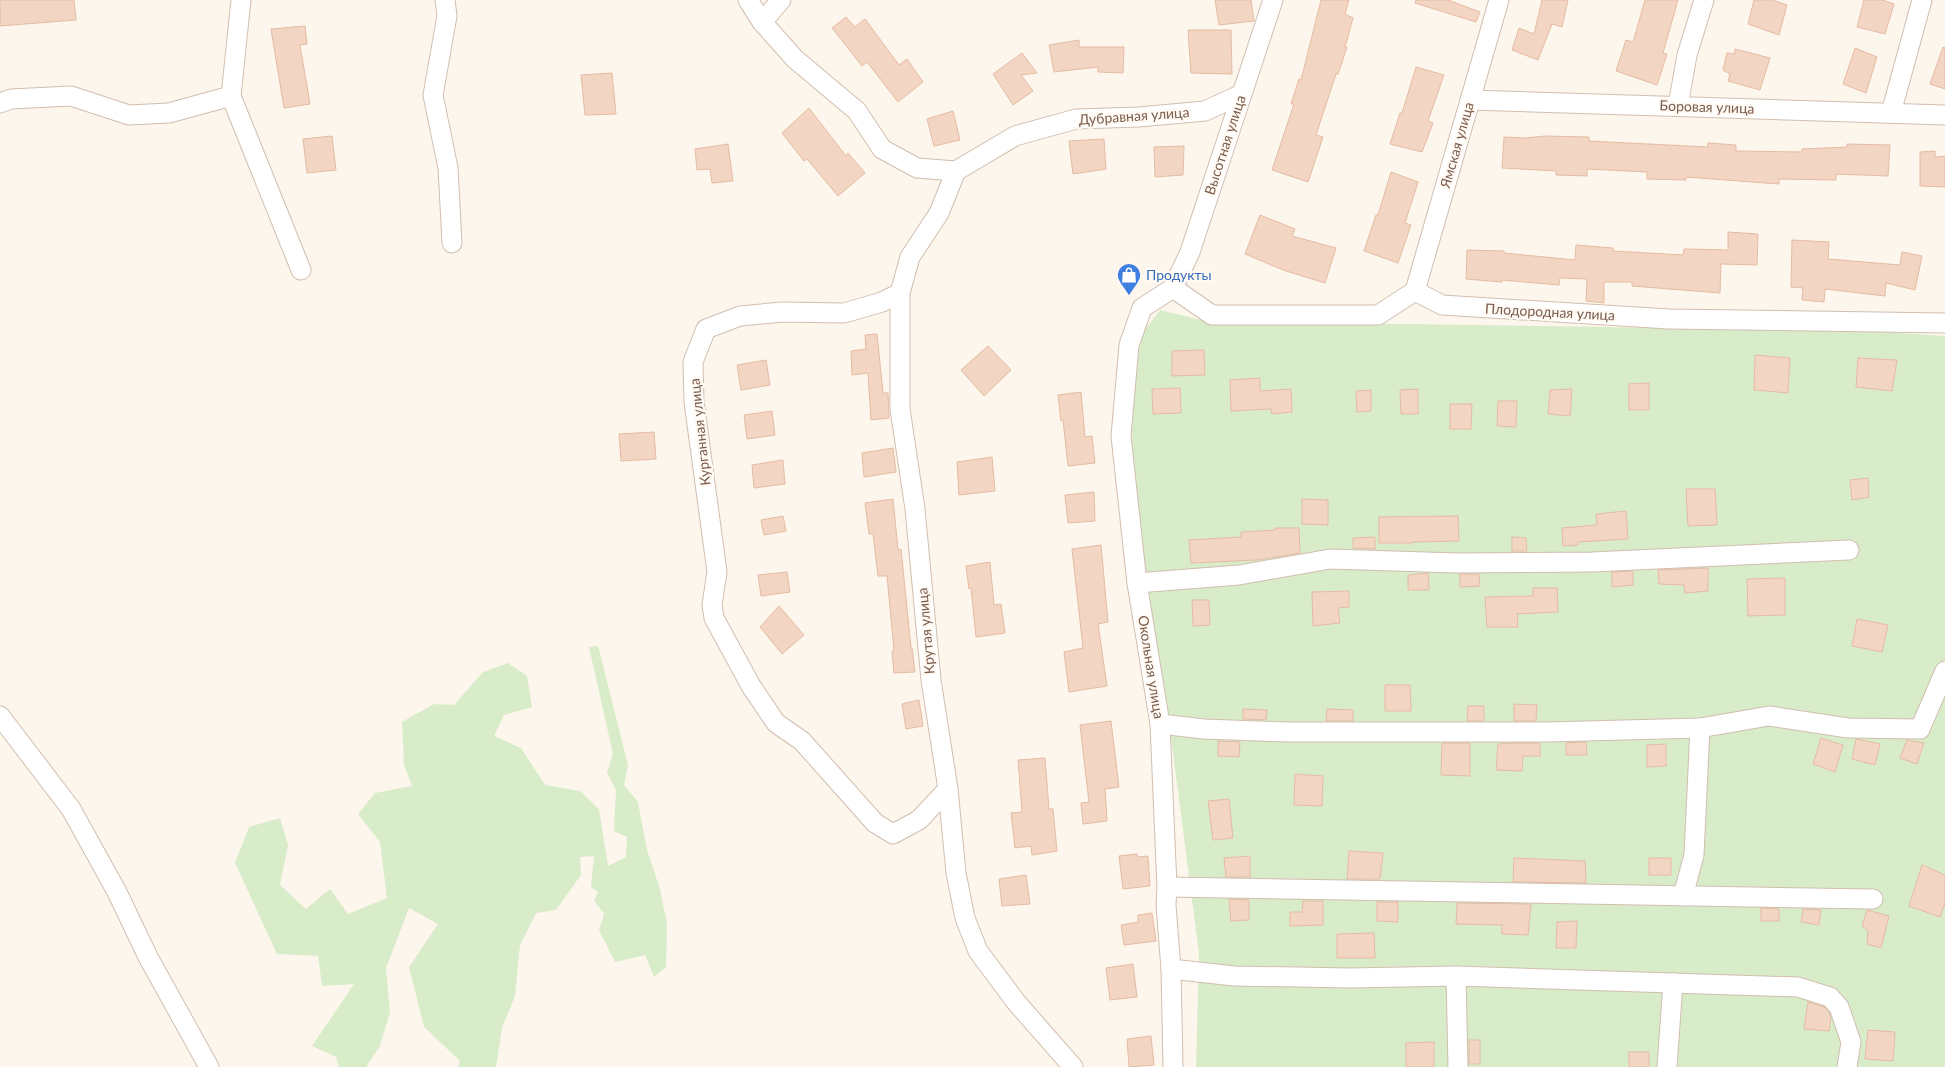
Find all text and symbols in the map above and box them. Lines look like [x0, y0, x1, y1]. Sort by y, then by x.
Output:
street label: Высотная улица [1200, 93, 1249, 197]
street label: Боровая улица [1659, 96, 1755, 117]
street label: Ямская улица [1436, 100, 1477, 191]
street label: Дубравная улица [1078, 103, 1190, 128]
shop icon: Продукты [1116, 262, 1142, 296]
place label: Продукты [1146, 266, 1212, 283]
street label: Плодородная улица [1485, 300, 1616, 323]
street label: Курганная улица [685, 378, 714, 487]
street label: Крутая улица [913, 587, 938, 675]
street label: Окольная улица [1135, 614, 1168, 720]

